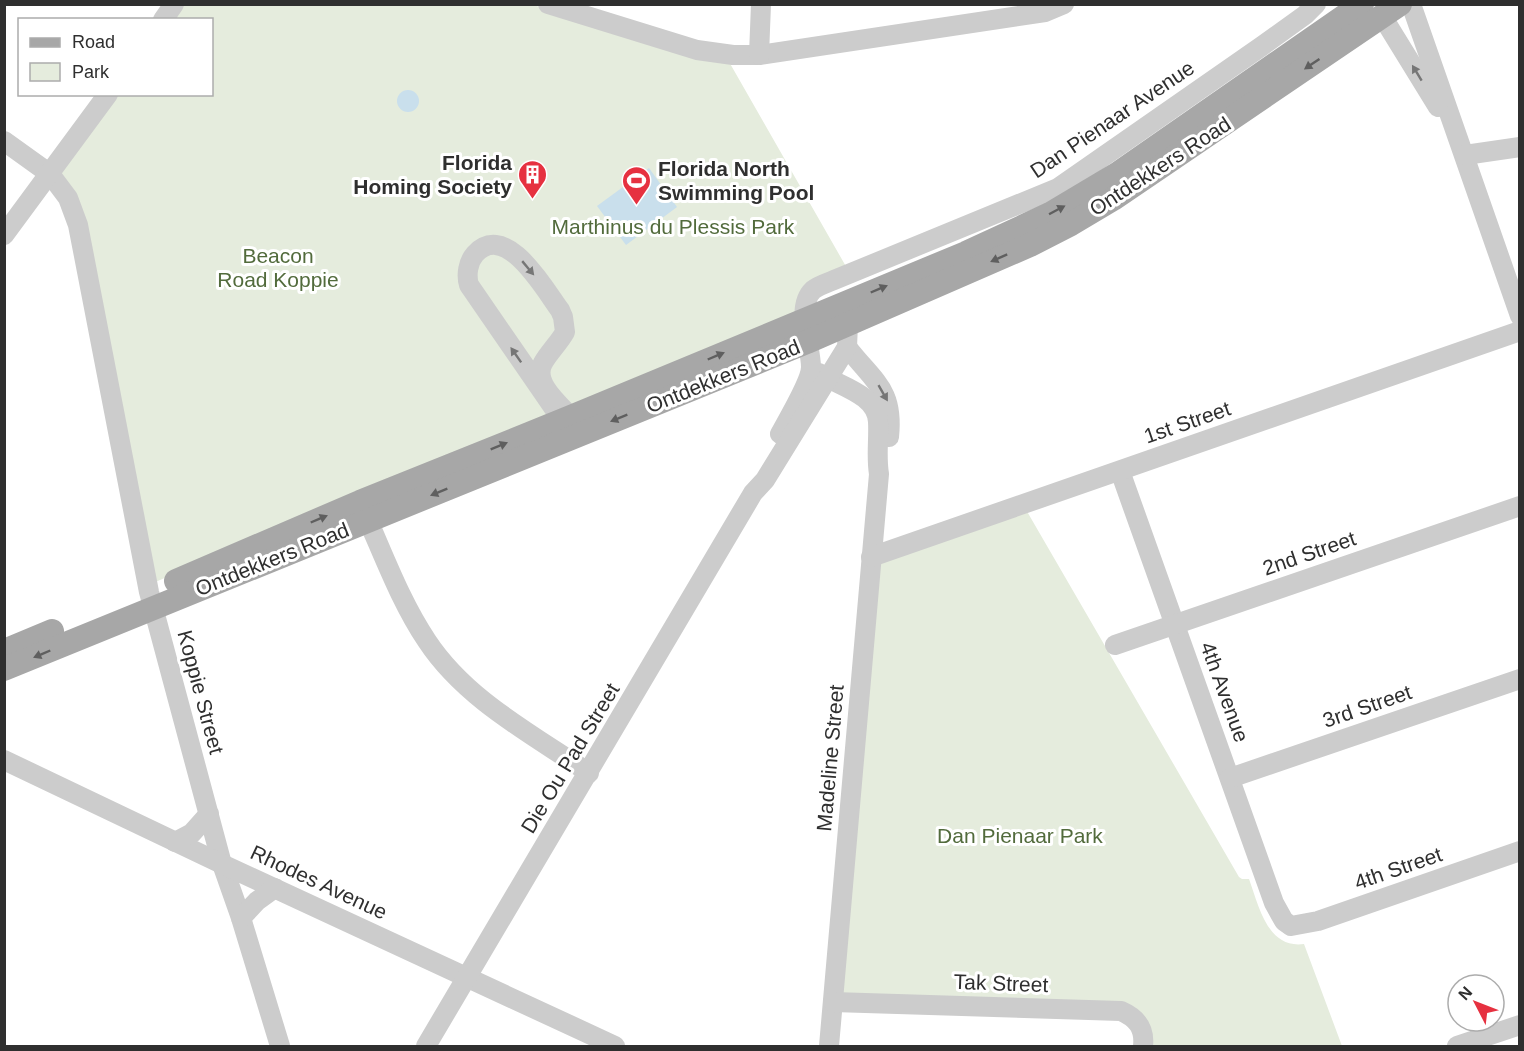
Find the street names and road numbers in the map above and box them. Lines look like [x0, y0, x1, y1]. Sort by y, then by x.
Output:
street label: Dan Pienaar Avenue [1026, 56, 1198, 182]
street label: Ontdekkers Road [1085, 112, 1235, 220]
street label: Ontdekkers Road [643, 335, 803, 417]
street label: 1st Street [1141, 396, 1233, 448]
street label: Ontdekkers Road [192, 518, 352, 600]
street label: 2nd Street [1259, 526, 1359, 580]
street label: Koppie Street [173, 628, 229, 757]
street label: 4th Avenue [1196, 639, 1254, 745]
street label: Die Ou Pad Street [516, 679, 624, 837]
street label: 3rd Street [1320, 680, 1414, 732]
street label: Madeline Street [812, 684, 848, 832]
street label: Rhodes Avenue [247, 840, 391, 924]
street label: 4th Street [1351, 842, 1445, 894]
street label: Tak Street [953, 970, 1049, 996]

